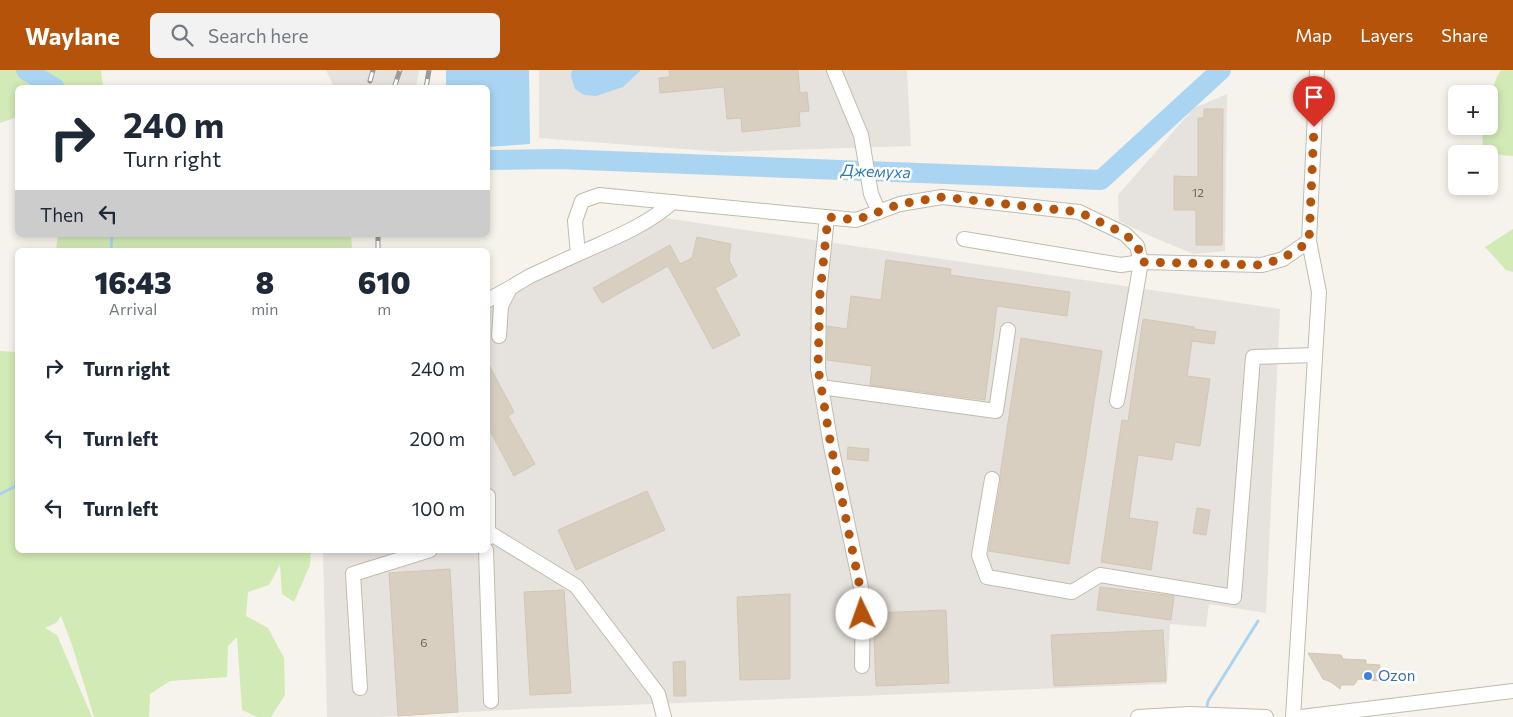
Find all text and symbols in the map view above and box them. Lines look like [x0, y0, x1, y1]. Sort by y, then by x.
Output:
search box [150, 13, 500, 58]
text: Waylane [25, 21, 120, 50]
icon: search [168, 21, 196, 49]
text: Search here [208, 24, 308, 47]
text: Map [1295, 24, 1332, 46]
text: Layers [1360, 24, 1413, 46]
text: Share [1441, 24, 1488, 46]
pin [1293, 76, 1335, 127]
icon: arrive [1300, 83, 1328, 111]
map controls [1448, 85, 1498, 195]
button: + [1448, 85, 1498, 135]
text: 240 m [123, 102, 224, 145]
icon: right [40, 105, 105, 170]
text: Turn right [123, 145, 221, 172]
button: − [1448, 145, 1498, 195]
water label: Джемуха [839, 160, 911, 181]
house number: 12 [1192, 185, 1204, 199]
icon: left [94, 200, 122, 228]
text: Then [40, 203, 84, 226]
text: 16:43 [94, 263, 172, 300]
text: 8 [255, 263, 274, 300]
text: 610 [358, 263, 411, 300]
text: Arrival [109, 299, 157, 318]
text: min [251, 299, 278, 318]
text: m [377, 299, 391, 318]
icon: right [40, 354, 68, 382]
text: Turn right [83, 357, 170, 380]
text: 240 m [411, 357, 465, 380]
icon: left [40, 424, 68, 452]
text: Turn left [83, 427, 158, 450]
text: 200 m [410, 427, 465, 450]
icon: left [40, 494, 68, 522]
text: Turn left [83, 497, 158, 520]
text: 100 m [412, 497, 465, 520]
position arrow [835, 587, 887, 639]
house number: 6 [420, 635, 428, 649]
place label: Ozon [1378, 666, 1415, 684]
marker: Ozon [1362, 670, 1374, 682]

